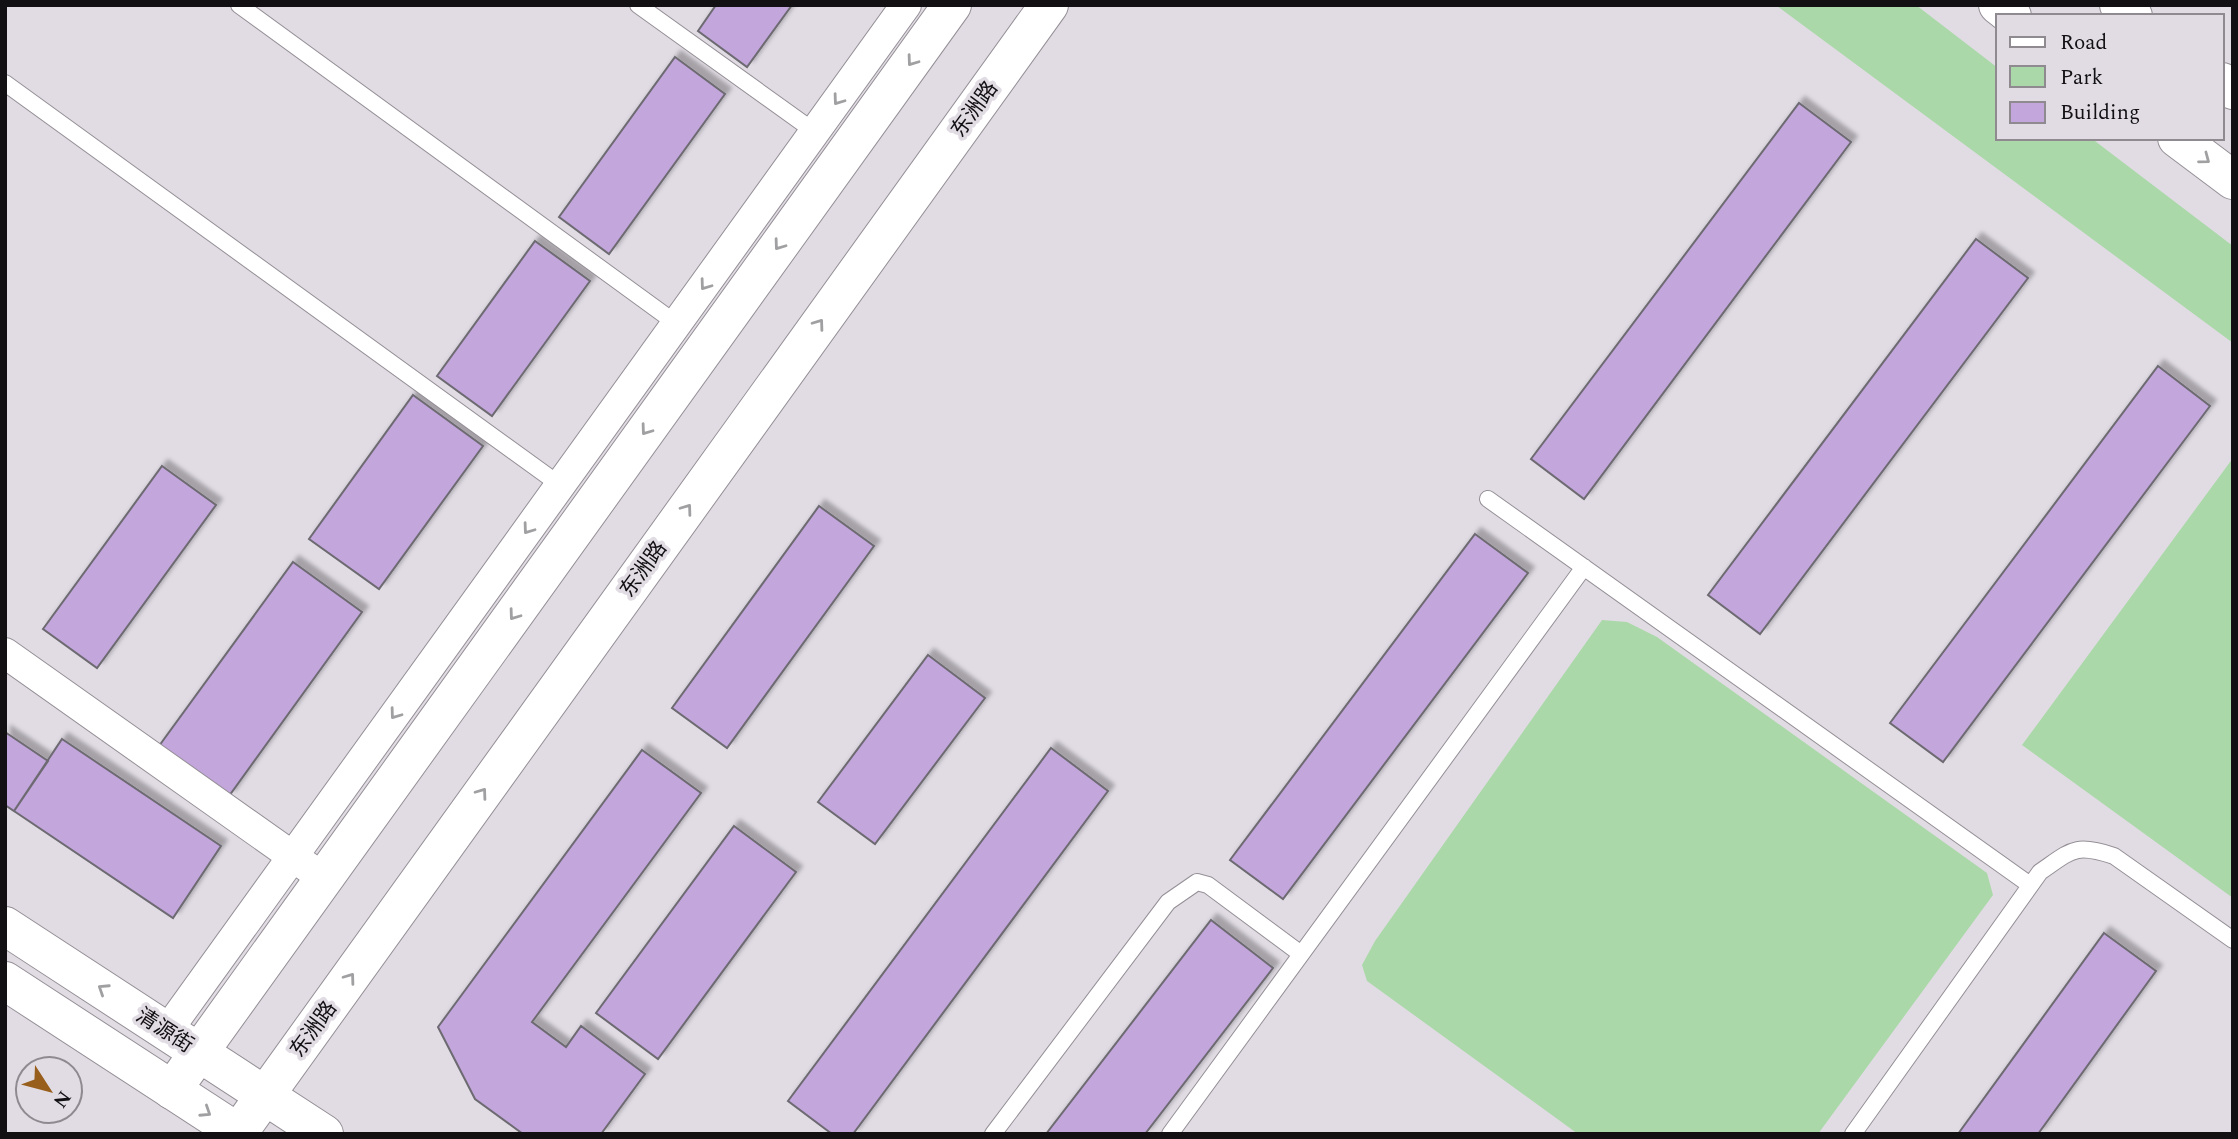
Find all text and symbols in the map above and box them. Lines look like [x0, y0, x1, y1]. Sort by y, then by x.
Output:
legend [1996, 14, 2224, 140]
text: Road [2060, 27, 2107, 59]
one-way arrow [908, 53, 920, 66]
text: Park [2060, 62, 2104, 94]
street label: 东洲路 [943, 75, 1006, 144]
one-way arrow [834, 93, 846, 105]
text: Building [2060, 97, 2140, 129]
one-way arrow [2197, 151, 2209, 164]
one-way arrow [775, 237, 788, 250]
one-way arrow [700, 277, 713, 290]
one-way arrow [811, 319, 824, 332]
one-way arrow [642, 422, 655, 435]
one-way arrow [678, 504, 691, 517]
one-way arrow [524, 521, 537, 534]
street label: 东洲路 [612, 535, 675, 604]
one-way arrow [509, 607, 522, 619]
one-way arrow [391, 706, 404, 719]
one-way arrow [474, 788, 486, 801]
one-way arrow [341, 973, 354, 986]
one-way arrow [97, 985, 110, 998]
street label: 东洲路 [282, 995, 345, 1064]
street label: 清源街 [129, 1000, 200, 1061]
north arrow [14, 1055, 84, 1125]
text: N [45, 1084, 78, 1114]
one-way arrow [199, 1104, 212, 1117]

